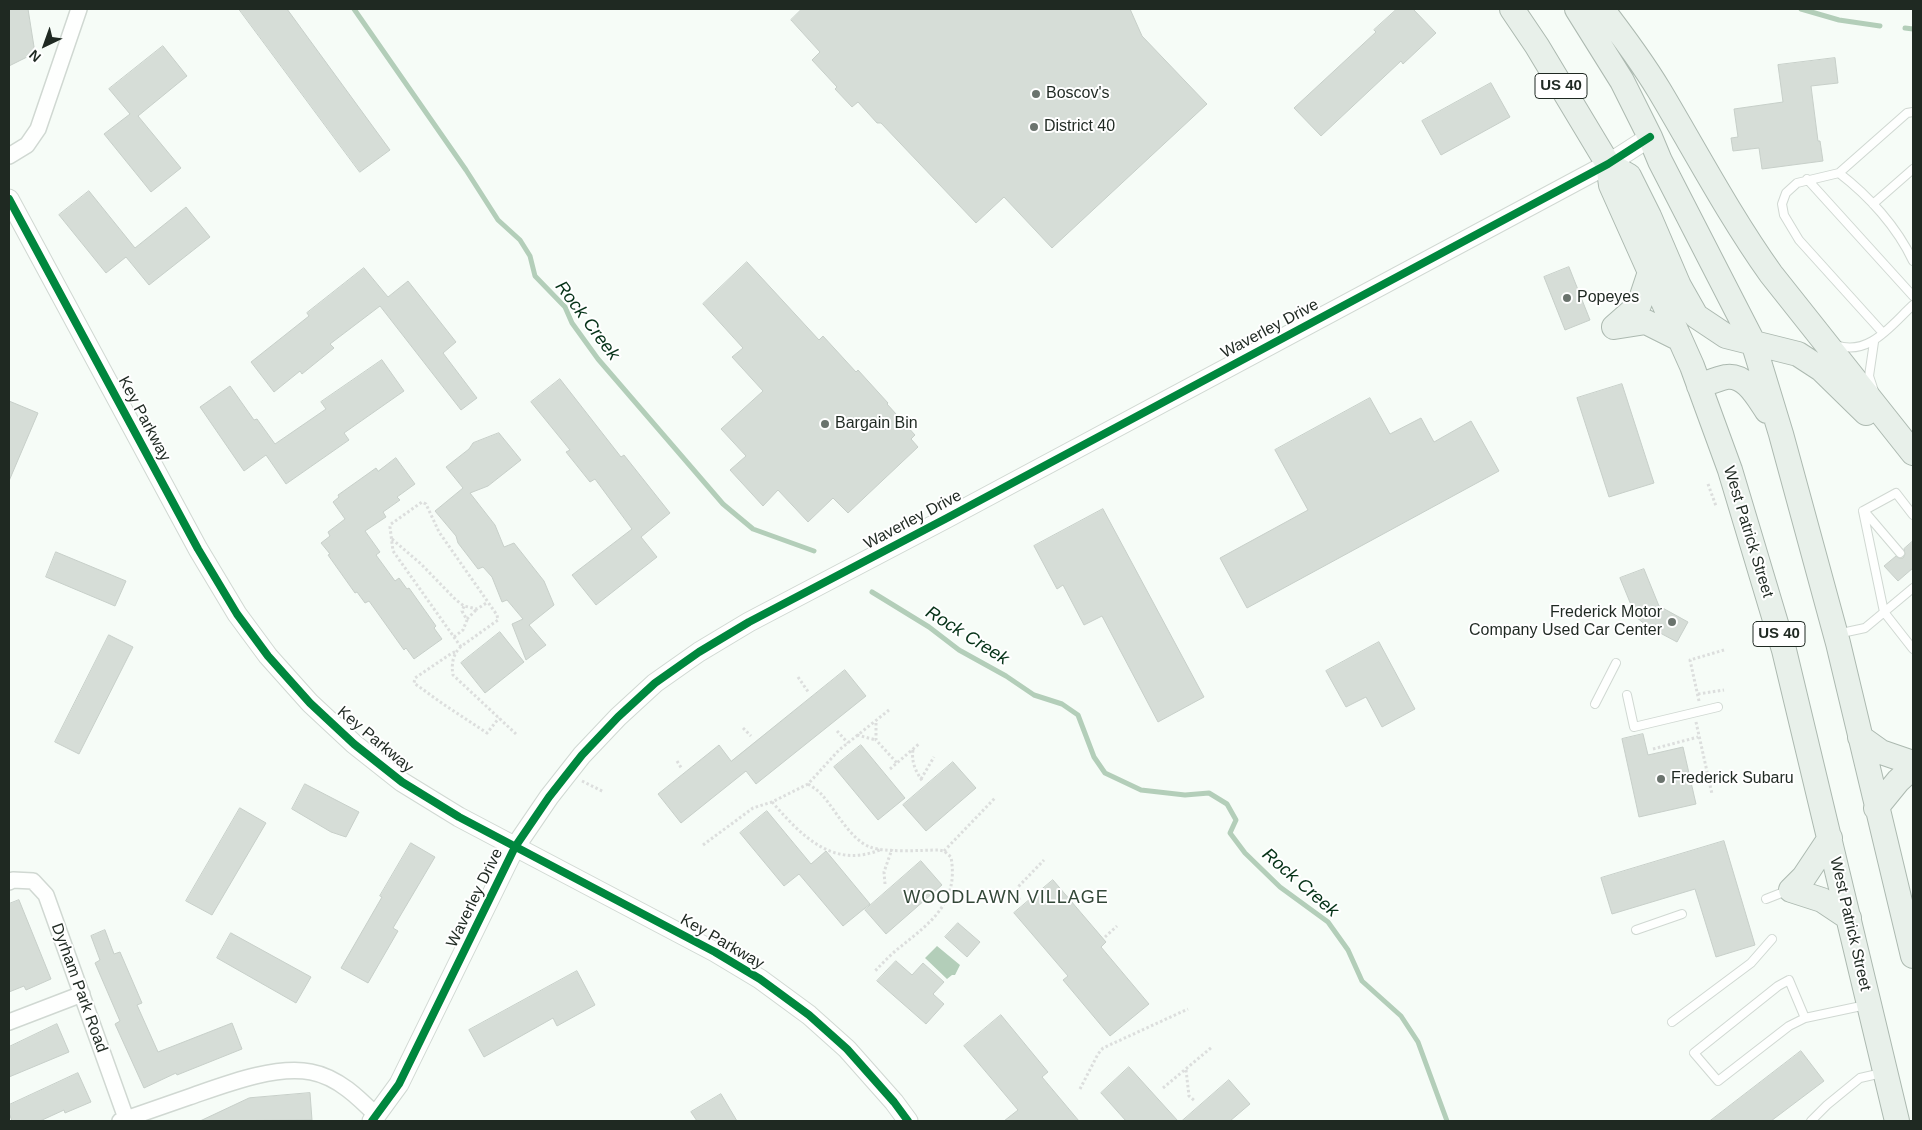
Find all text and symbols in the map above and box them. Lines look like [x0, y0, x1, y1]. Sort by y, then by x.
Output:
north arrow [20, 20, 70, 70]
text: N [26, 47, 44, 65]
road number: US 40 [1535, 74, 1587, 98]
place label: Boscov's [1046, 84, 1110, 104]
marker: Boscov's [1030, 88, 1042, 100]
place label: District 40 [1044, 117, 1115, 137]
marker: District 40 [1028, 121, 1040, 133]
water label: Rock Creek [550, 277, 624, 365]
place label: Popeyes [1577, 288, 1639, 308]
marker: Popeyes [1561, 292, 1573, 304]
street label: Waverley Drive [1218, 295, 1322, 363]
street label: Key Parkway [114, 373, 174, 465]
place label: Bargain Bin [835, 414, 918, 434]
marker: Bargain Bin [819, 418, 831, 430]
street label: West Patrick Street [1719, 464, 1777, 600]
street label: Waverley Drive [861, 486, 965, 554]
water label: Rock Creek [921, 602, 1013, 670]
place label: Frederick Motor Company Used Car Center [1469, 603, 1662, 641]
marker: Frederick Motor Company Used Car Center [1666, 616, 1678, 628]
road number: US 40 [1753, 622, 1805, 646]
street label: Key Parkway [333, 703, 417, 777]
place label: Frederick Subaru [1671, 769, 1794, 789]
marker: Frederick Subaru [1655, 773, 1667, 785]
water label: Rock Creek [1257, 844, 1343, 922]
street label: Waverley Drive [443, 845, 507, 951]
street label: West Patrick Street [1825, 855, 1875, 993]
district label: WOODLAWN VILLAGE [901, 887, 1111, 909]
street label: Key Parkway [677, 910, 767, 974]
street label: Dyrham Park Road [47, 921, 111, 1055]

